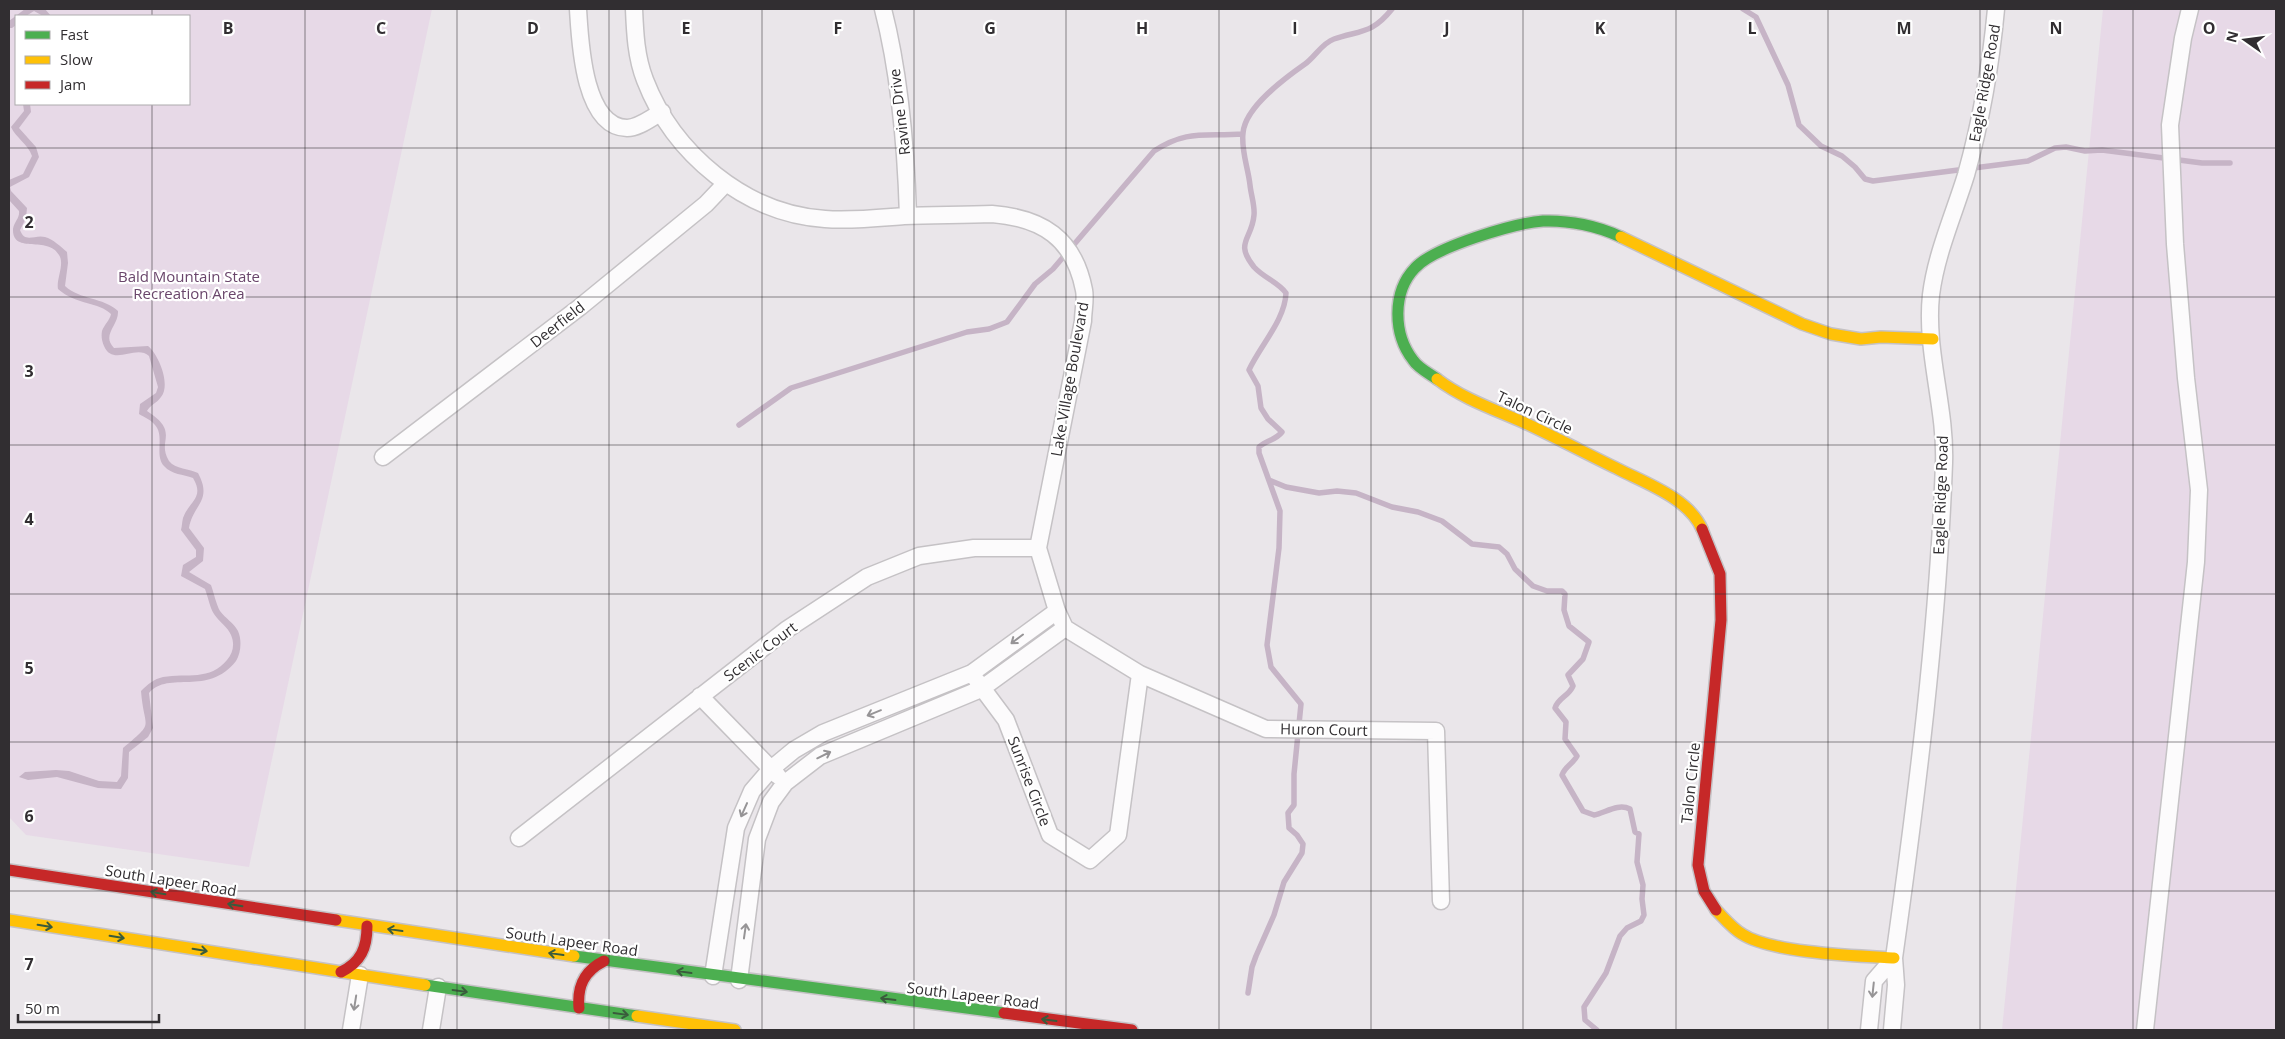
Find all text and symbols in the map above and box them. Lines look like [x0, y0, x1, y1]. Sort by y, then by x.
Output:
legend [15, 15, 190, 105]
north arrow [2220, 15, 2270, 65]
text: B [223, 17, 233, 39]
text: C [376, 17, 386, 39]
text: D [527, 17, 539, 39]
text: E [682, 17, 691, 39]
text: F [834, 17, 842, 39]
text: G [984, 17, 996, 39]
text: H [1136, 17, 1148, 39]
text: I [1292, 17, 1298, 39]
text: J [1442, 17, 1450, 39]
text: K [1595, 17, 1606, 39]
text: L [1747, 17, 1757, 39]
text: M [1896, 17, 1912, 39]
text: N [2049, 17, 2063, 39]
text: O [2203, 17, 2215, 39]
street label: Eagle Ridge Road [1964, 22, 2004, 144]
text: Fast [60, 24, 89, 44]
text: N [2221, 29, 2242, 45]
text: Slow [60, 49, 93, 69]
street label: Ravine Drive [884, 68, 914, 156]
text: Jam [58, 74, 86, 94]
text: 2 [24, 211, 34, 233]
park label: Bald Mountain State Recreation Area [118, 266, 260, 303]
street label: Deerfield [526, 296, 588, 352]
street label: Lake Village Boulevard [1046, 300, 1092, 458]
text: 3 [24, 360, 34, 382]
street label: Talon Circle [1494, 386, 1576, 438]
street label: Eagle Ridge Road [1928, 435, 1952, 555]
text: 4 [24, 508, 34, 530]
street label: Scenic Court [719, 617, 801, 685]
one-way arrow [1011, 633, 1024, 644]
text: 5 [24, 657, 34, 679]
one-way arrow [867, 708, 882, 718]
street label: Huron Court [1280, 718, 1368, 740]
street label: Sunrise Circle [1004, 733, 1056, 829]
street label: Talon Circle [1676, 742, 1704, 824]
one-way arrow [816, 750, 831, 759]
one-way arrow [739, 802, 749, 817]
text: 6 [24, 805, 34, 827]
street label: South Lapeer Road [104, 860, 238, 900]
one-way arrow [150, 888, 166, 898]
one-way arrow [227, 900, 243, 910]
one-way arrow [36, 922, 52, 932]
street label: South Lapeer Road [505, 922, 639, 960]
one-way arrow [740, 924, 750, 940]
one-way arrow [387, 925, 403, 935]
one-way arrow [108, 933, 124, 943]
one-way arrow [192, 946, 208, 956]
one-way arrow [548, 949, 564, 959]
text: 7 [24, 953, 34, 975]
one-way arrow [676, 967, 692, 977]
street label: South Lapeer Road [906, 977, 1040, 1013]
one-way arrow [1868, 982, 1878, 998]
one-way arrow [452, 986, 468, 996]
scale bar [18, 992, 159, 1024]
one-way arrow [350, 994, 360, 1010]
one-way arrow [880, 994, 896, 1004]
text: 50 m [25, 998, 60, 1018]
one-way arrow [612, 1009, 628, 1019]
one-way arrow [1041, 1015, 1057, 1025]

